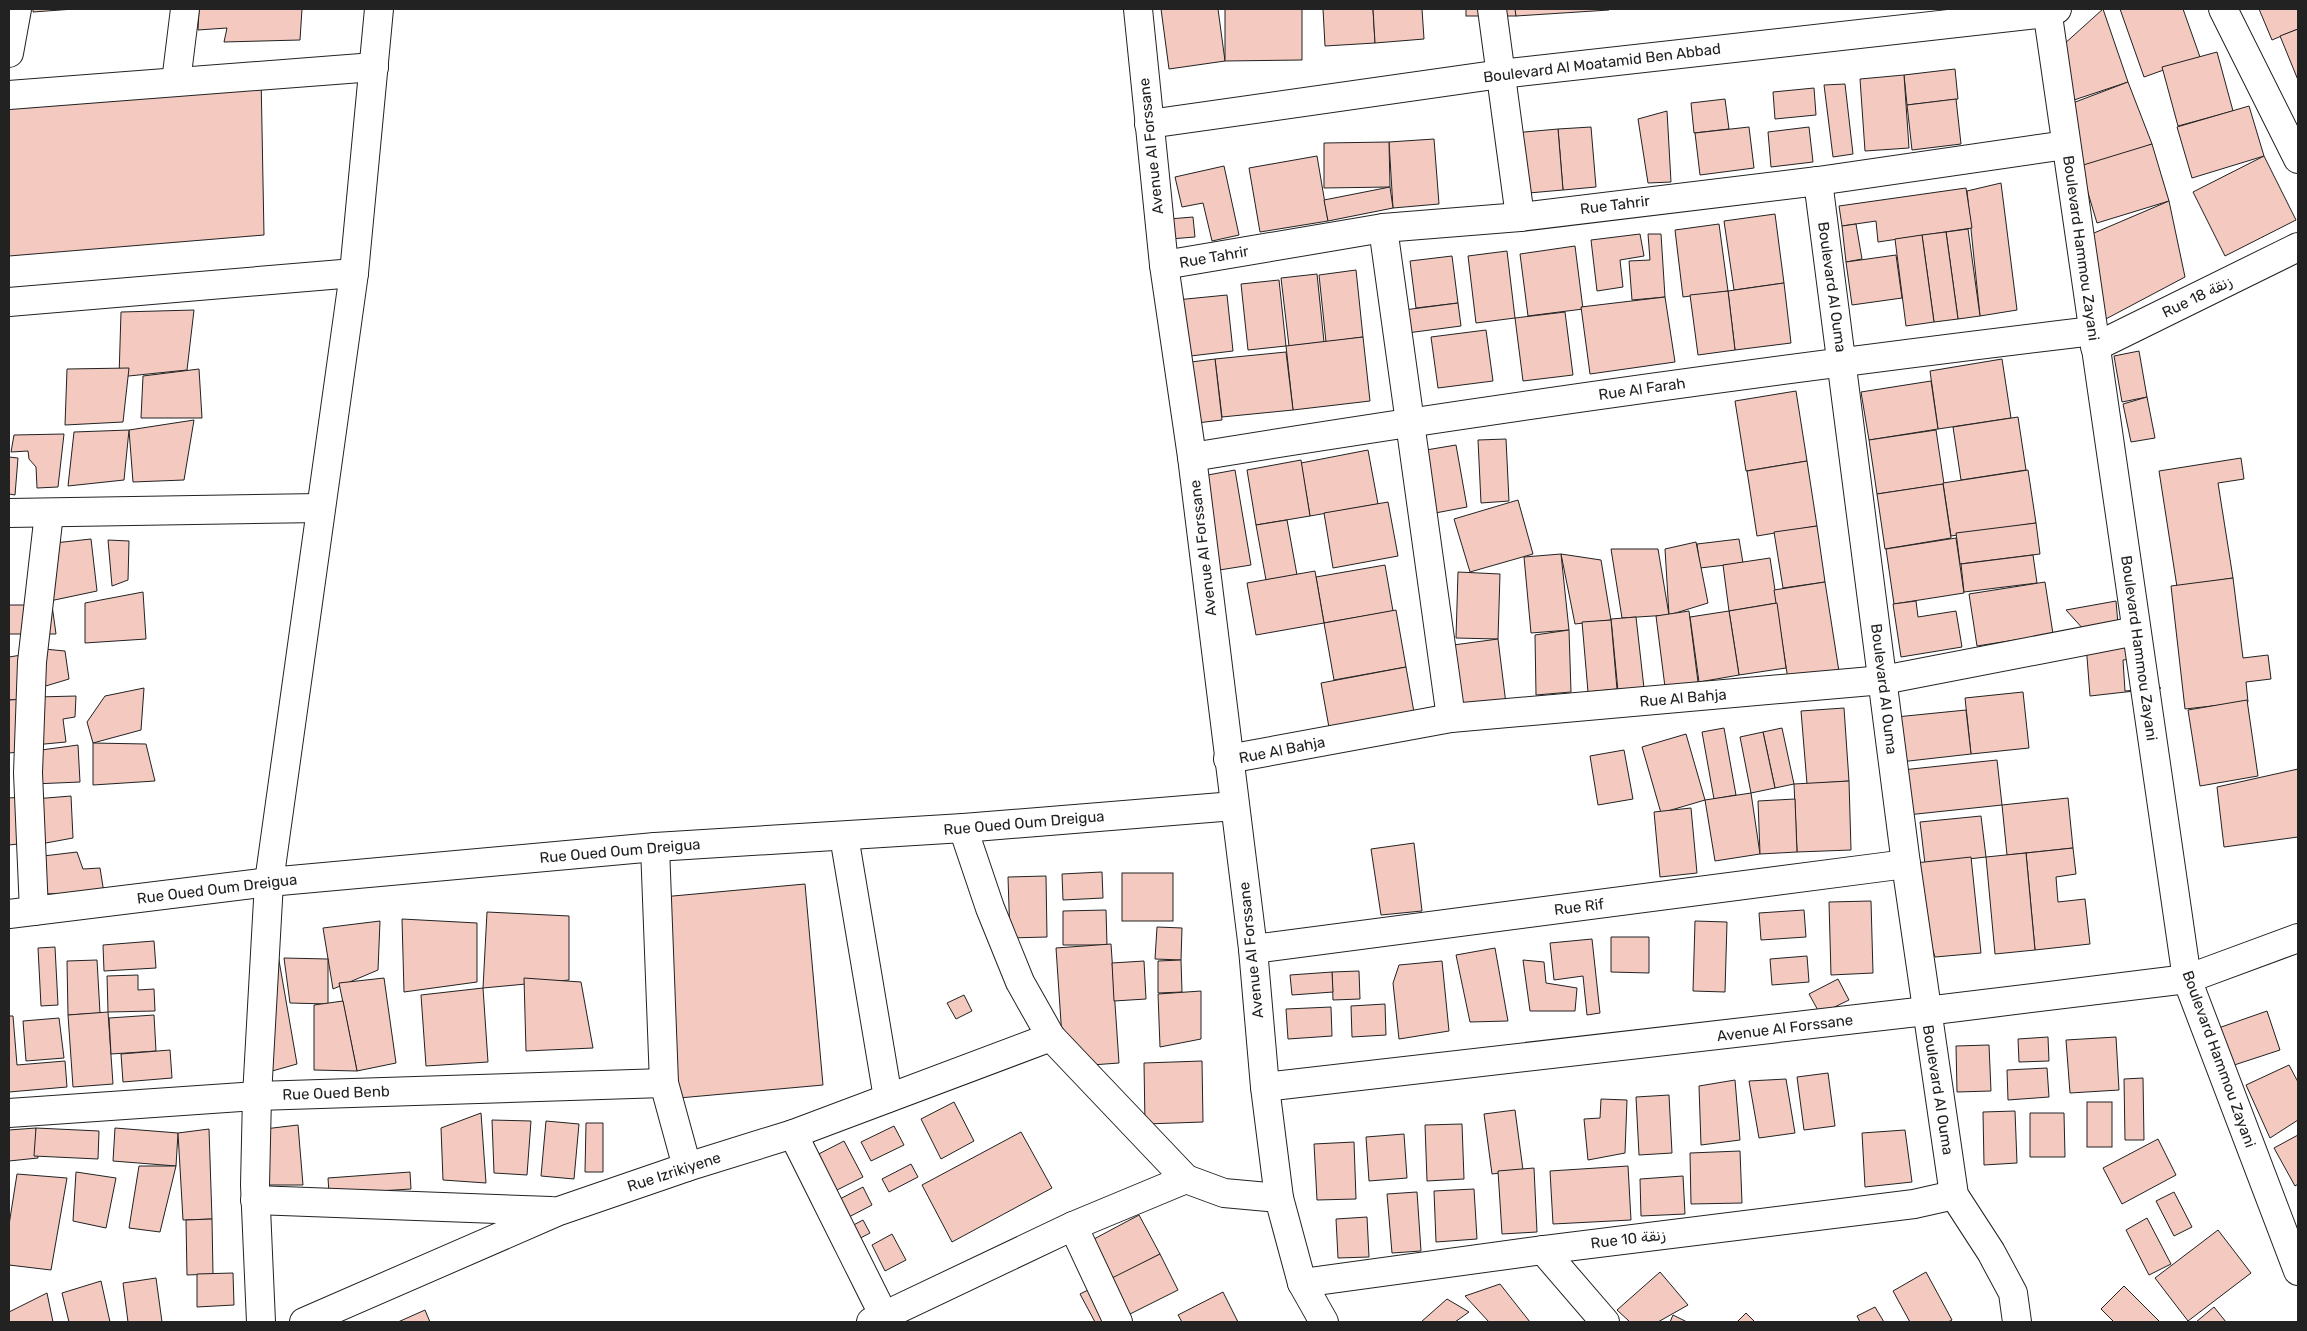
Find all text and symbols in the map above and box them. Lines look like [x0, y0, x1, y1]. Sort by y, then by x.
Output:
street label: Boulevard Al Moatamid Ben Abbad [1482, 39, 1722, 87]
street label: Avenue Al Forssane [1135, 77, 1167, 215]
street label: Boulevard Hammou Zayani [2059, 154, 2103, 342]
street label: Rue Tahrir [1579, 192, 1651, 218]
street label: Boulevard Al Ouma [1814, 221, 1850, 353]
street label: Rue Tahrir [1178, 242, 1250, 272]
street label: Rue 18 زنقة [2159, 272, 2235, 322]
street label: Rue Al Farah [1597, 374, 1687, 404]
street label: Avenue Al Forssane [1186, 479, 1220, 617]
street label: Boulevard Hammou Zayani [2117, 554, 2161, 742]
street label: Boulevard Al Ouma [1867, 623, 1901, 755]
street label: Rue Al Bahja [1639, 685, 1727, 711]
street label: Rue Al Bahja [1237, 733, 1327, 767]
street label: Rue Oued Oum Dreigua [943, 807, 1105, 839]
street label: Rue Oued Oum Dreigua [539, 835, 701, 867]
street label: Rue Oued Oum Dreigua [136, 870, 298, 908]
street label: Avenue Al Forssane [1235, 881, 1267, 1019]
street label: Rue Rif [1553, 895, 1605, 919]
street label: Boulevard Hammou Zayani [2179, 968, 2259, 1150]
street label: Avenue Al Forssane [1716, 1011, 1854, 1045]
street label: Boulevard Al Ouma [1919, 1024, 1957, 1156]
street label: Rue Oued Benb [282, 1082, 390, 1104]
street label: Rue Izrikiyene [625, 1148, 723, 1196]
street label: Rue 10 زنقة [1589, 1225, 1667, 1253]

